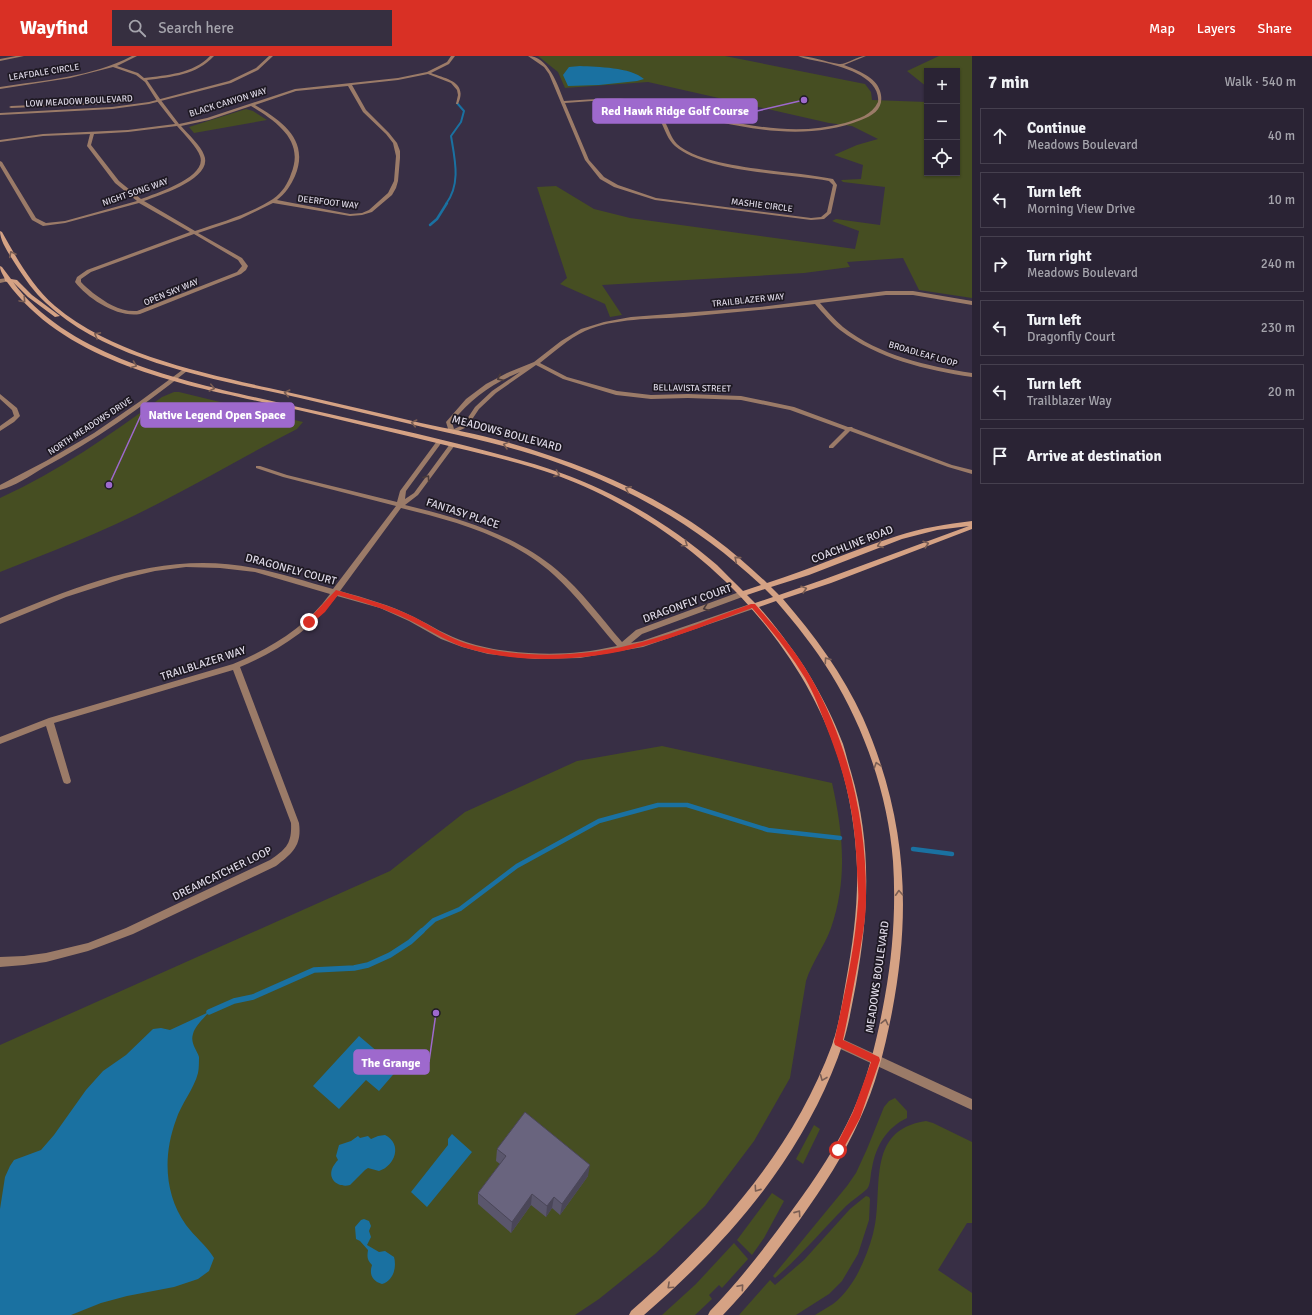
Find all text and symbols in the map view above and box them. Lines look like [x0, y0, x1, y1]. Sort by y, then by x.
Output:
search box [112, 10, 392, 46]
text: Wayfind [20, 16, 88, 40]
icon: search [126, 17, 148, 39]
text: Search here [158, 19, 234, 37]
text: Map [1149, 20, 1175, 37]
text: Layers [1197, 20, 1236, 37]
text: Share [1258, 20, 1292, 37]
street label: LEAFDALE CIRCLE [8, 61, 80, 84]
map controls [924, 68, 960, 176]
button: + [924, 68, 960, 104]
text: 7 min [988, 72, 1029, 93]
text: Walk · 540 m [1225, 74, 1296, 90]
street label: BLACK CANYON WAY [188, 85, 269, 120]
street label: LOW MEADOW BOULEVARD [25, 93, 133, 110]
callout: Red Hawk Ridge Golf Course [593, 99, 757, 123]
text: Red Hawk Ridge Golf Course [601, 104, 749, 119]
button: − [924, 104, 960, 140]
text: Continue [1027, 119, 1086, 137]
icon: ahead [989, 125, 1011, 147]
text: 40 m [1268, 128, 1295, 144]
text: Meadows Boulevard [1027, 137, 1138, 153]
button: locate [924, 140, 960, 176]
street label: NIGHT SONG WAY [101, 176, 170, 209]
text: Turn left [1027, 183, 1081, 201]
icon: left [989, 189, 1011, 211]
text: 10 m [1268, 192, 1295, 208]
street label: DEERFOOT WAY [297, 193, 359, 212]
street label: MASHIE CIRCLE [730, 196, 793, 215]
text: Morning View Drive [1027, 201, 1135, 217]
text: Turn right [1027, 247, 1092, 265]
one-way arrow [9, 251, 16, 258]
icon: right [989, 253, 1011, 275]
text: 240 m [1261, 256, 1295, 272]
text: Meadows Boulevard [1027, 265, 1138, 281]
street label: OPEN SKY WAY [142, 276, 201, 308]
street label: TRAILBLAZER WAY [711, 291, 785, 310]
one-way arrow [18, 295, 26, 303]
text: Turn left [1027, 311, 1081, 329]
icon: left [989, 317, 1011, 339]
text: 230 m [1261, 320, 1295, 336]
text: Dragonfly Court [1027, 329, 1115, 345]
one-way arrow [94, 332, 101, 339]
street label: BROADLEAF LOOP [887, 339, 959, 370]
one-way arrow [130, 361, 137, 369]
one-way arrow [497, 373, 504, 381]
text: Turn left [1027, 375, 1081, 393]
icon: left [989, 381, 1011, 403]
street label: BELLAVISTA STREET [653, 382, 732, 395]
one-way arrow [208, 383, 215, 392]
text: 20 m [1268, 384, 1295, 400]
one-way arrow [284, 390, 290, 398]
text: Trailblazer Way [1027, 393, 1112, 409]
street label: NORTH MEADOWS DRIVE [46, 395, 134, 458]
callout: Native Legend Open Space [141, 403, 294, 427]
text: Native Legend Open Space [148, 408, 286, 423]
street label: MEADOWS BOULEVARD [451, 413, 563, 454]
one-way arrow [411, 419, 417, 427]
one-way arrow [503, 441, 510, 449]
icon: arrive [989, 445, 1011, 467]
text: Arrive at destination [1027, 447, 1162, 465]
one-way arrow [553, 469, 560, 477]
one-way arrow [423, 475, 430, 482]
one-way arrow [625, 486, 632, 494]
street label: FANTASY PLACE [425, 496, 501, 531]
street label: COACHLINE ROAD [809, 523, 895, 566]
one-way arrow [681, 539, 688, 546]
one-way arrow [877, 540, 884, 548]
one-way arrow [922, 540, 929, 549]
street label: DRAGONFLY COURT [244, 551, 338, 588]
one-way arrow [735, 557, 742, 564]
street label: DRAGONFLY COURT [641, 581, 734, 626]
one-way arrow [800, 585, 807, 593]
one-way arrow [702, 603, 709, 611]
route end [300, 613, 318, 631]
street label: TRAILBLAZER WAY [159, 643, 248, 683]
one-way arrow [825, 657, 832, 664]
one-way arrow [873, 762, 882, 769]
street label: DREAMCATCHER LOOP [170, 844, 274, 903]
one-way arrow [894, 890, 903, 896]
street label: MEADOWS BOULEVARD [863, 920, 892, 1034]
one-way arrow [880, 1019, 888, 1025]
callout: The Grange [354, 1050, 429, 1074]
text: The Grange [362, 1056, 420, 1071]
one-way arrow [820, 1075, 828, 1082]
route start [829, 1141, 847, 1159]
one-way arrow [755, 1185, 762, 1192]
one-way arrow [793, 1210, 800, 1217]
one-way arrow [667, 1281, 674, 1288]
one-way arrow [736, 1284, 744, 1292]

